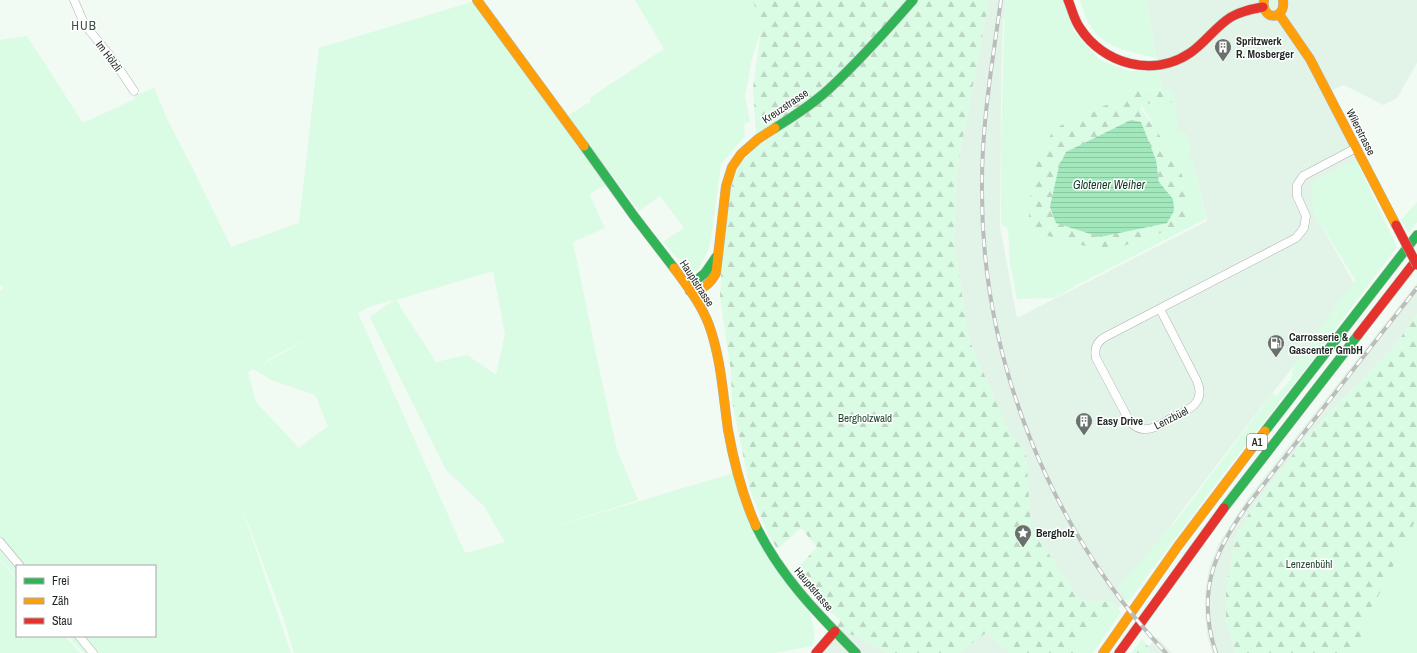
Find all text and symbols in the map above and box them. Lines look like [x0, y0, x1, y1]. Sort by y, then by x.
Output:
district label: HUB [71, 17, 97, 34]
place label: Spritzwerk R. Mosberger [1236, 34, 1294, 61]
building icon: Spritzwerk R. Mosberger [1213, 37, 1233, 62]
street label: Im Hölzli [93, 38, 125, 74]
street label: Kreuzstrasse [759, 85, 811, 127]
street label: Wilerstrasse [1343, 106, 1379, 158]
water label: Glotener Weiher [1073, 177, 1146, 193]
street label: Hauptstrasse [677, 257, 717, 309]
place label: Carrosserie & Gascenter GmbH [1289, 330, 1363, 357]
fuel station icon: Carrosserie & Gascenter GmbH [1266, 333, 1286, 358]
street label: Lenzbüel [1152, 403, 1190, 433]
park label: Bergholzwald [838, 411, 892, 425]
building icon: Easy Drive [1074, 411, 1094, 436]
place label: Easy Drive [1097, 414, 1143, 428]
road number: A1 [1247, 434, 1267, 450]
place icon: Bergholz [1013, 523, 1033, 548]
place label: Bergholz [1036, 526, 1075, 540]
park label: Lenzenbühl [1286, 557, 1332, 571]
street label: Hauptstrasse [792, 564, 836, 614]
legend [16, 565, 156, 637]
text: Frei [52, 573, 70, 589]
text: Zäh [52, 593, 69, 609]
text: Stau [52, 613, 72, 629]

